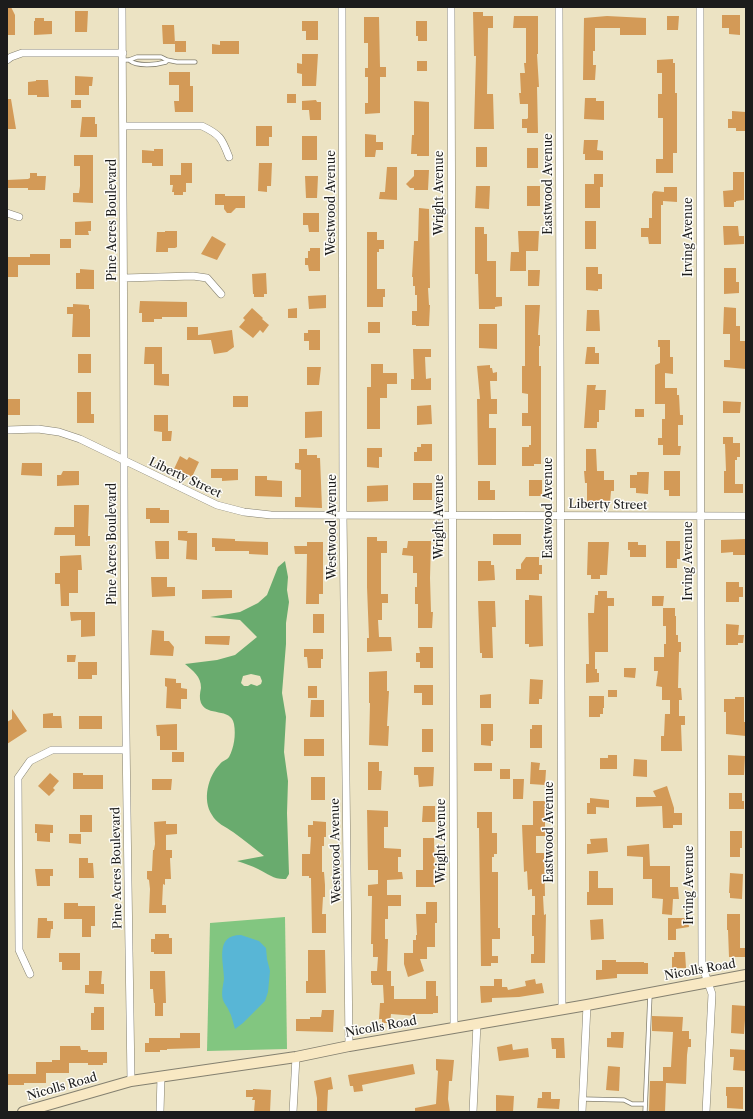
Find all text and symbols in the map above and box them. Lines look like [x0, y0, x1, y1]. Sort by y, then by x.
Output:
street label: Eastwood Avenue [542, 133, 556, 235]
street label: Westwood Avenue [325, 150, 339, 256]
street label: Wright Avenue [433, 151, 447, 235]
street label: Pine Acres Boulevard [106, 159, 120, 281]
street label: Irving Avenue [682, 197, 696, 277]
street label: Liberty Street [146, 455, 224, 501]
street label: Eastwood Avenue [542, 457, 556, 559]
street label: Westwood Avenue [326, 474, 340, 580]
street label: Wright Avenue [433, 475, 447, 559]
street label: Pine Acres Boulevard [106, 483, 120, 605]
street label: Liberty Street [569, 497, 647, 513]
street label: Irving Avenue [682, 521, 696, 601]
street label: Eastwood Avenue [543, 781, 557, 883]
street label: Westwood Avenue [328, 798, 344, 904]
street label: Wright Avenue [435, 799, 449, 883]
street label: Pine Acres Boulevard [109, 807, 125, 929]
street label: Irving Avenue [683, 845, 697, 925]
street label: Nicolls Road [663, 957, 737, 983]
street label: Nicolls Road [344, 1014, 418, 1040]
street label: Nicolls Road [25, 1070, 99, 1104]

